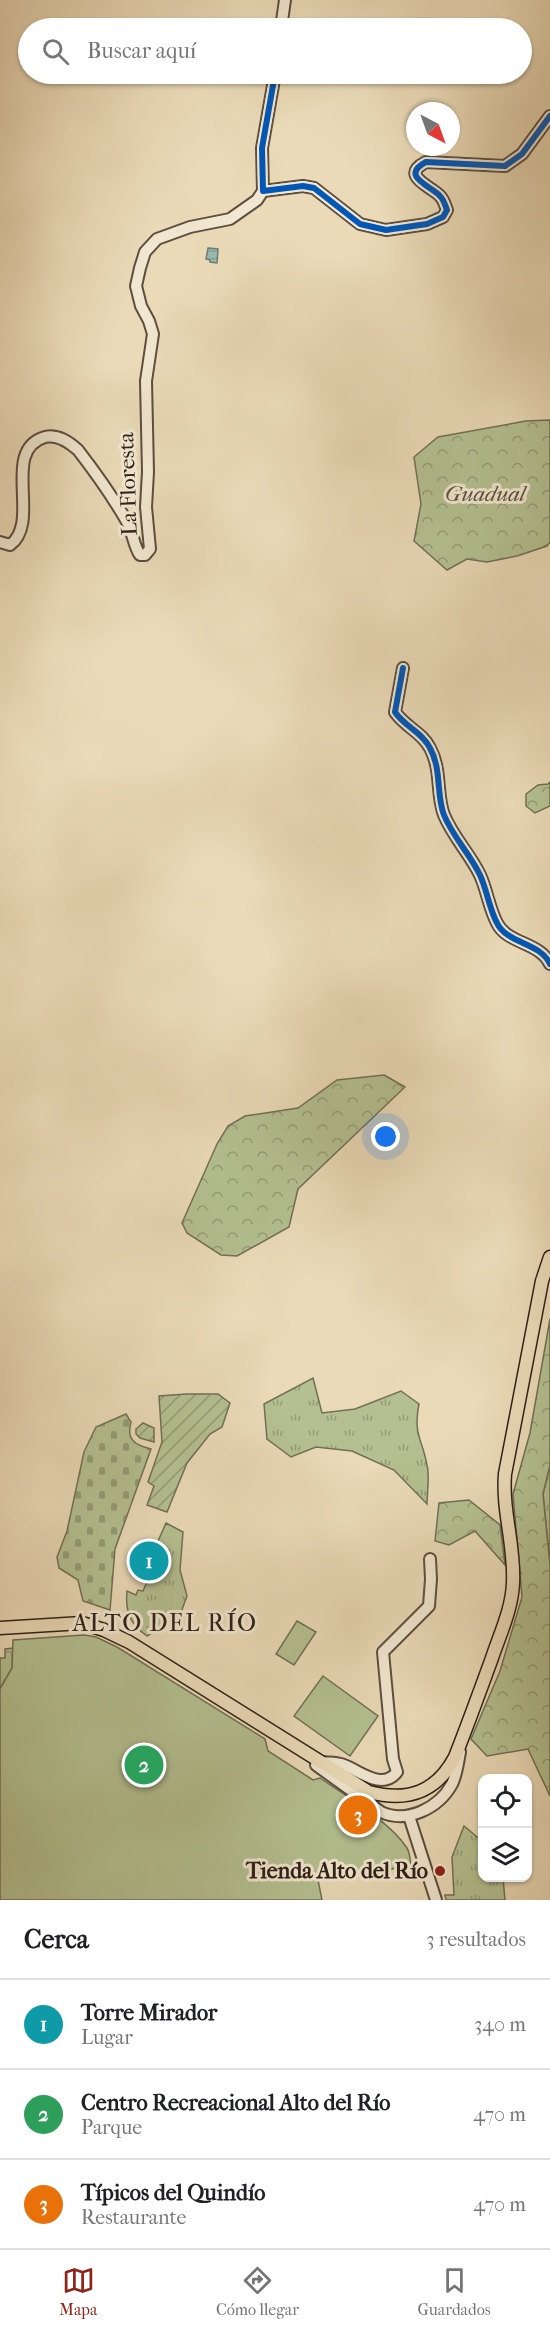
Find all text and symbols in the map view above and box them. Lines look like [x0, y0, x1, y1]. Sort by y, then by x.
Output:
search box [18, 18, 532, 84]
icon: search [39, 35, 72, 68]
text: Buscar aquí [87, 38, 196, 64]
north arrow [406, 102, 460, 156]
street label: La Floresta [113, 431, 143, 536]
park label: Guadual [445, 481, 528, 507]
your location [371, 1122, 400, 1151]
pin: 1 [130, 1538, 168, 1584]
district label: ALTO DEL RÍO [71, 1608, 258, 1637]
pin: 2 [124, 1742, 164, 1788]
map controls [478, 1774, 532, 1882]
button: locate [478, 1774, 532, 1828]
pin: 3 [338, 1792, 378, 1838]
button: layers [478, 1828, 532, 1882]
place label: Tienda Alto del Río [245, 1858, 428, 1884]
marker: Tienda Alto del Río [433, 1864, 447, 1878]
text: Cerca [24, 1924, 89, 1955]
text: 3 resultados [426, 1928, 526, 1951]
text: Torre Mirador [81, 2000, 217, 2026]
text: 1 [40, 2013, 47, 2036]
text: 340 m [474, 2013, 526, 2036]
text: Lugar [81, 2026, 133, 2049]
text: Centro Recreacional Alto del Río [81, 2090, 391, 2116]
text: 2 [38, 2103, 49, 2126]
text: 470 m [473, 2103, 526, 2126]
text: Parque [81, 2116, 142, 2139]
text: Típicos del Quindío [81, 2180, 265, 2206]
text: 3 [39, 2193, 48, 2216]
text: 470 m [473, 2193, 526, 2216]
text: Restaurante [81, 2206, 186, 2229]
tab: Mapa [59, 2264, 97, 2319]
tab: Cómo llegar [216, 2264, 299, 2319]
tab: Guardados [417, 2264, 491, 2319]

